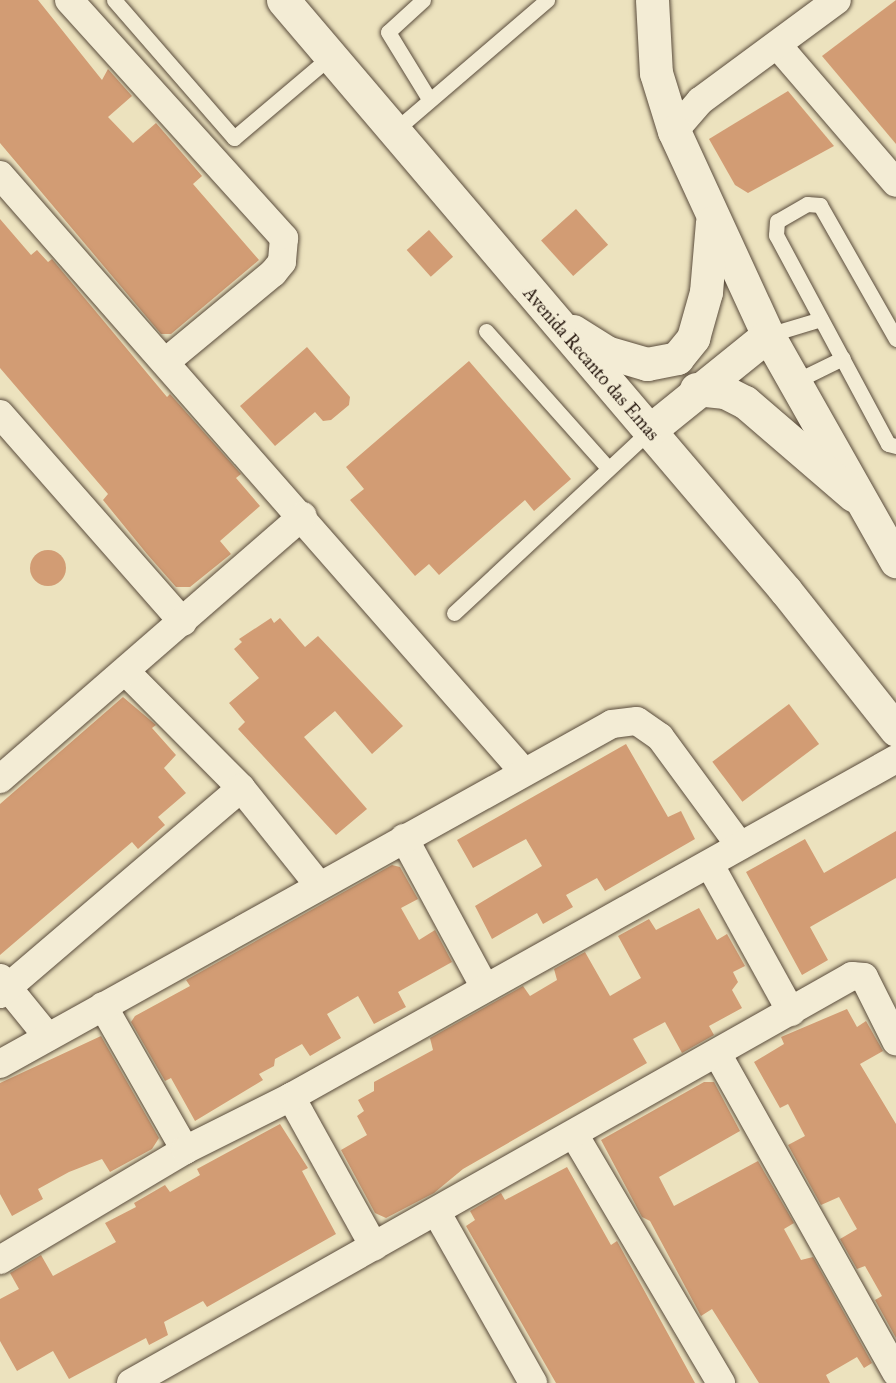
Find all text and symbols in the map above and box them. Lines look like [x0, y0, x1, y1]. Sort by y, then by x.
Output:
street label: Avenida Recanto das Emas [519, 283, 663, 445]

